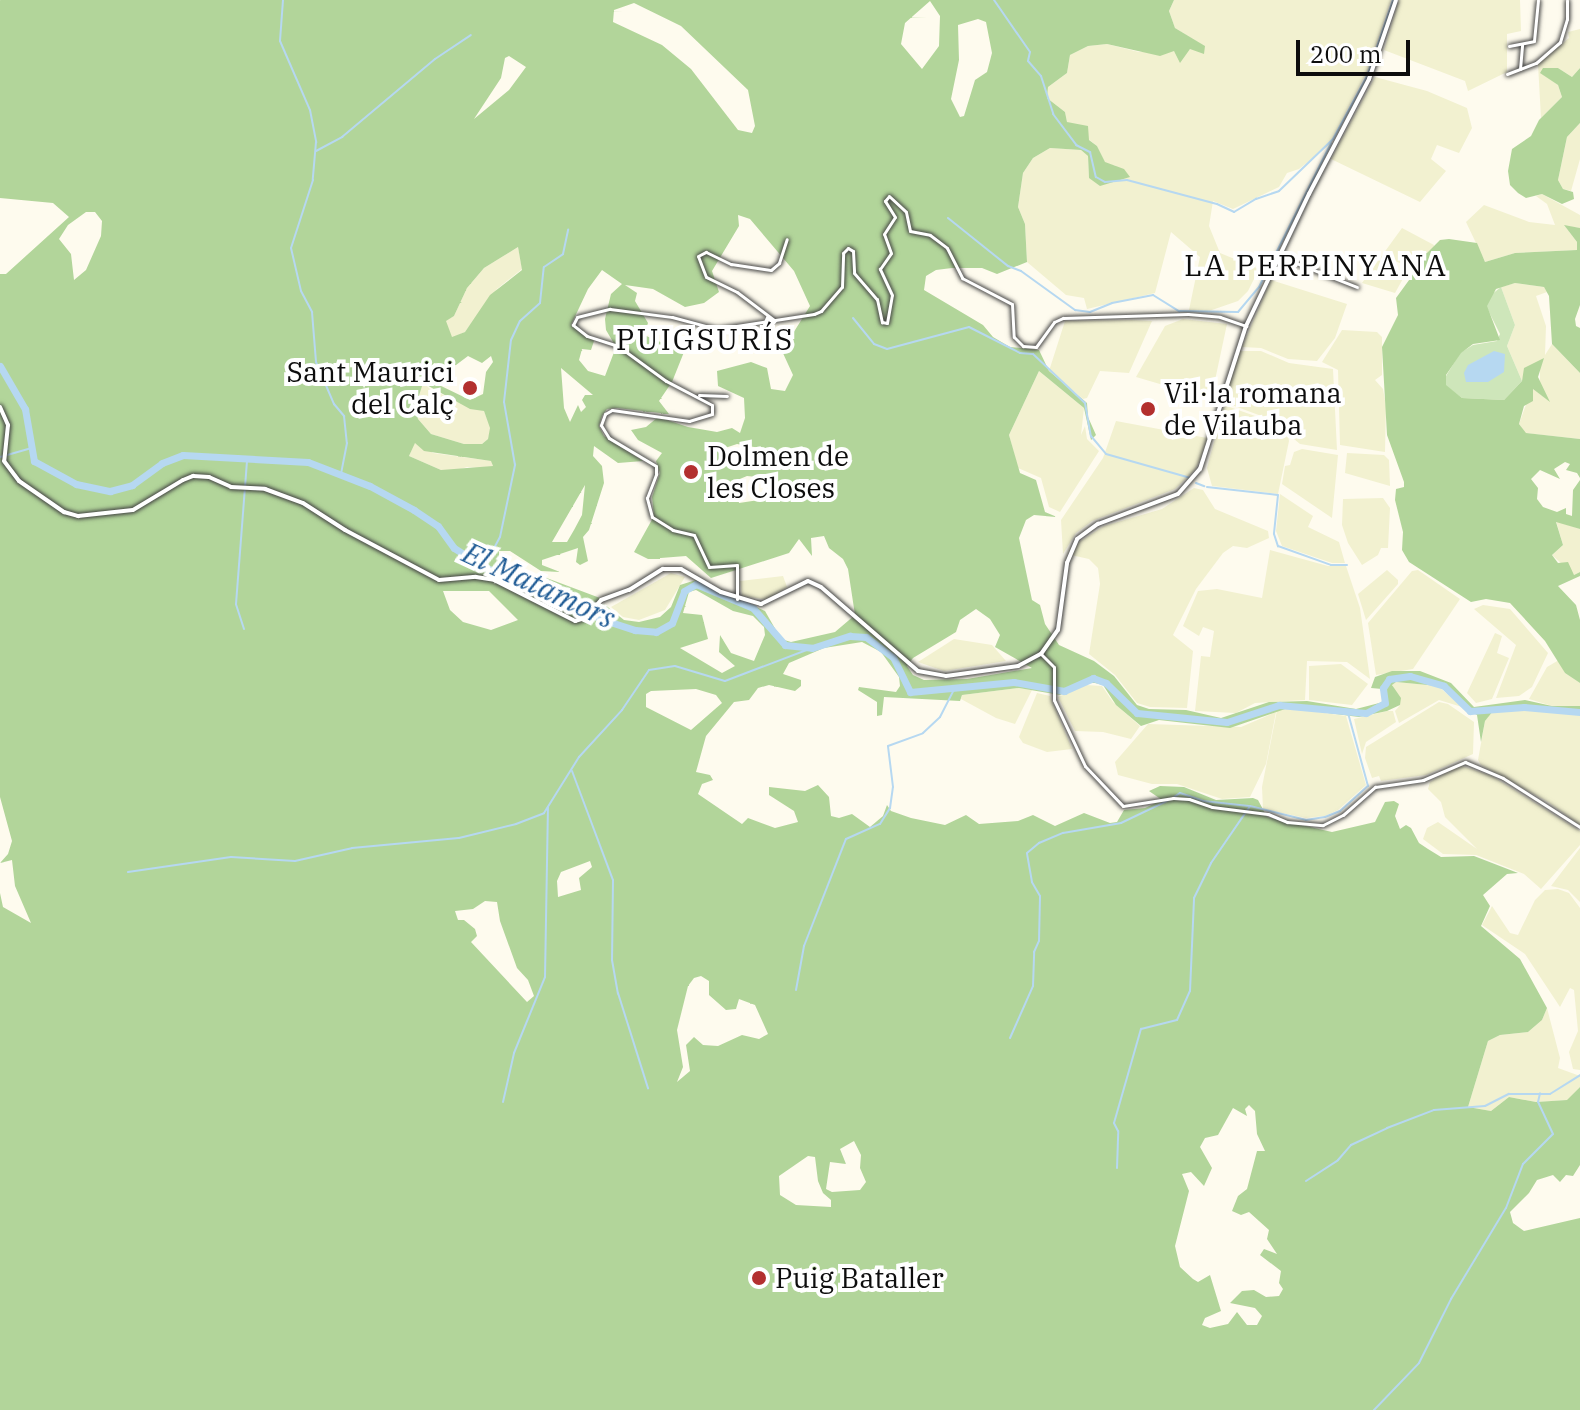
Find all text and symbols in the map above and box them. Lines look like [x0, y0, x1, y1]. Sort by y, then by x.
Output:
scale bar [1300, 24, 1414, 74]
text: 200 m [1310, 38, 1382, 70]
district label: LA PERPINYANA [1184, 247, 1448, 283]
district label: PUIGSURÍS [616, 321, 794, 357]
place label: Sant Maurici del Calç [287, 355, 454, 421]
place label: Vil·la romana de Vilauba [1164, 376, 1342, 442]
marker: Sant Maurici del Calç [461, 379, 479, 397]
marker: Vil·la romana de Vilauba [1139, 400, 1157, 418]
place label: Dolmen de les Closes [707, 439, 849, 505]
marker: Dolmen de les Closes [682, 463, 700, 481]
water label: El Matamors [457, 534, 621, 636]
place label: Puig Bataller [775, 1261, 944, 1295]
marker: Puig Bataller [750, 1269, 768, 1287]

